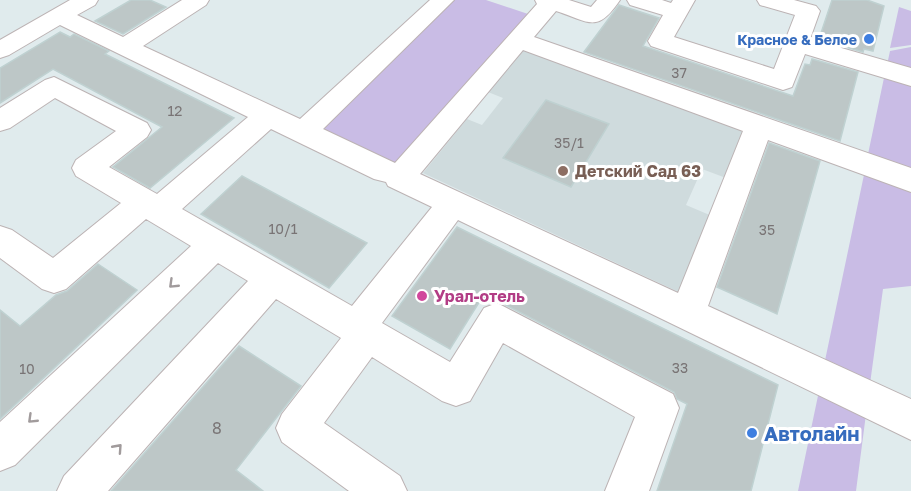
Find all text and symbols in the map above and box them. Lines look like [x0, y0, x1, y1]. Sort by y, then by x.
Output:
place label: Красное & Белое [737, 31, 857, 48]
marker: Красное & Белое [862, 32, 876, 46]
house number: 37 [671, 64, 687, 81]
house number: 12 [168, 102, 182, 119]
house number: 35/1 [554, 134, 584, 151]
place label: Детский Сад 63 [575, 161, 701, 181]
marker: Детский Сад 63 [556, 164, 570, 178]
house number: 10/1 [269, 220, 298, 237]
house number: 35 [759, 221, 775, 238]
one-way arrow [169, 277, 179, 288]
place label: Урал-отель [434, 286, 525, 306]
marker: Урал-отель [415, 289, 429, 303]
house number: 33 [672, 359, 688, 376]
house number: 10 [19, 360, 35, 377]
one-way arrow [28, 412, 39, 423]
house number: 8 [212, 418, 222, 438]
place label: Автолайн [764, 421, 860, 445]
marker: Автолайн [745, 426, 759, 440]
one-way arrow [111, 444, 122, 455]

